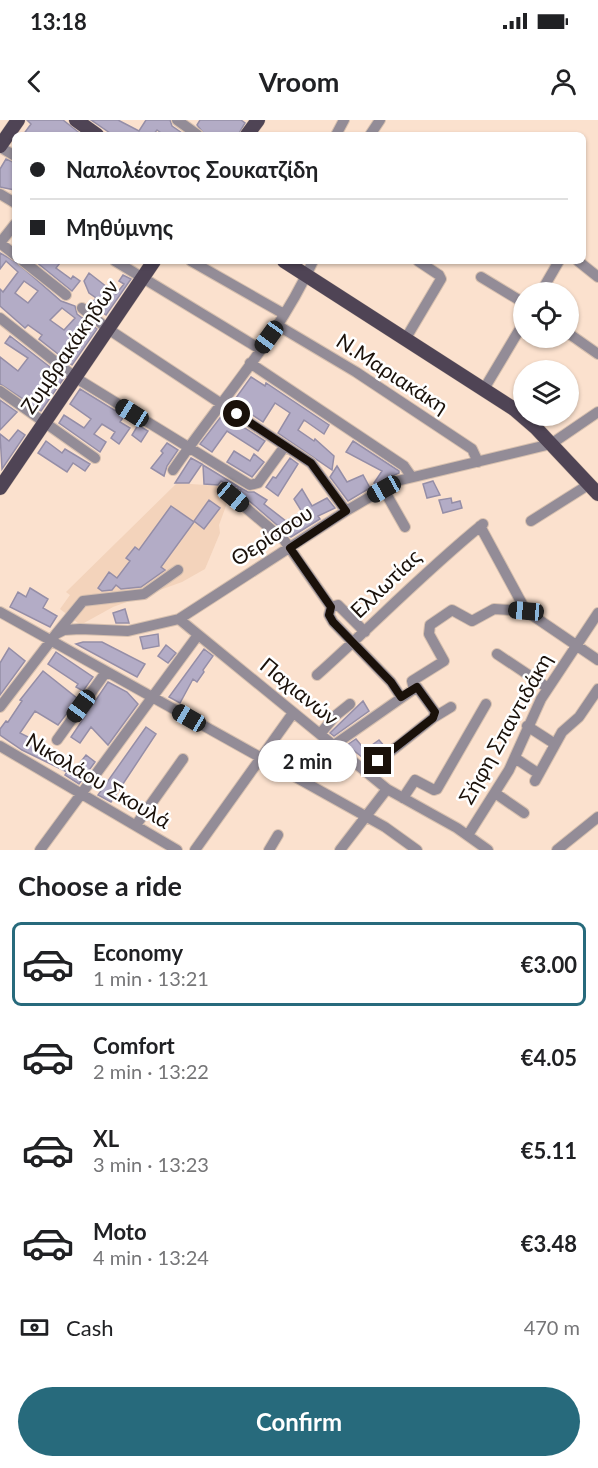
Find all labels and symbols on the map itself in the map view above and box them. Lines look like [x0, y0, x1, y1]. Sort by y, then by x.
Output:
street label: Ζυμβρακάκηδων [15, 274, 123, 418]
car [251, 317, 287, 357]
street label: Ν.Μαριακάκη [332, 327, 453, 418]
car [112, 396, 152, 430]
route start [223, 400, 250, 427]
car [364, 472, 404, 506]
car [213, 479, 253, 515]
street label: Θερίσσου [226, 499, 317, 570]
street label: Ελλωτίας [345, 543, 425, 622]
car [507, 600, 545, 622]
street label: Σήφη Σπαντιδάκη [453, 648, 556, 808]
street label: Παχιανών [256, 652, 344, 730]
car [63, 686, 99, 726]
car [169, 701, 209, 735]
street label: Νικολάου Σκουλά [22, 727, 176, 833]
callout: 2 min [258, 740, 357, 782]
route end [364, 747, 391, 774]

